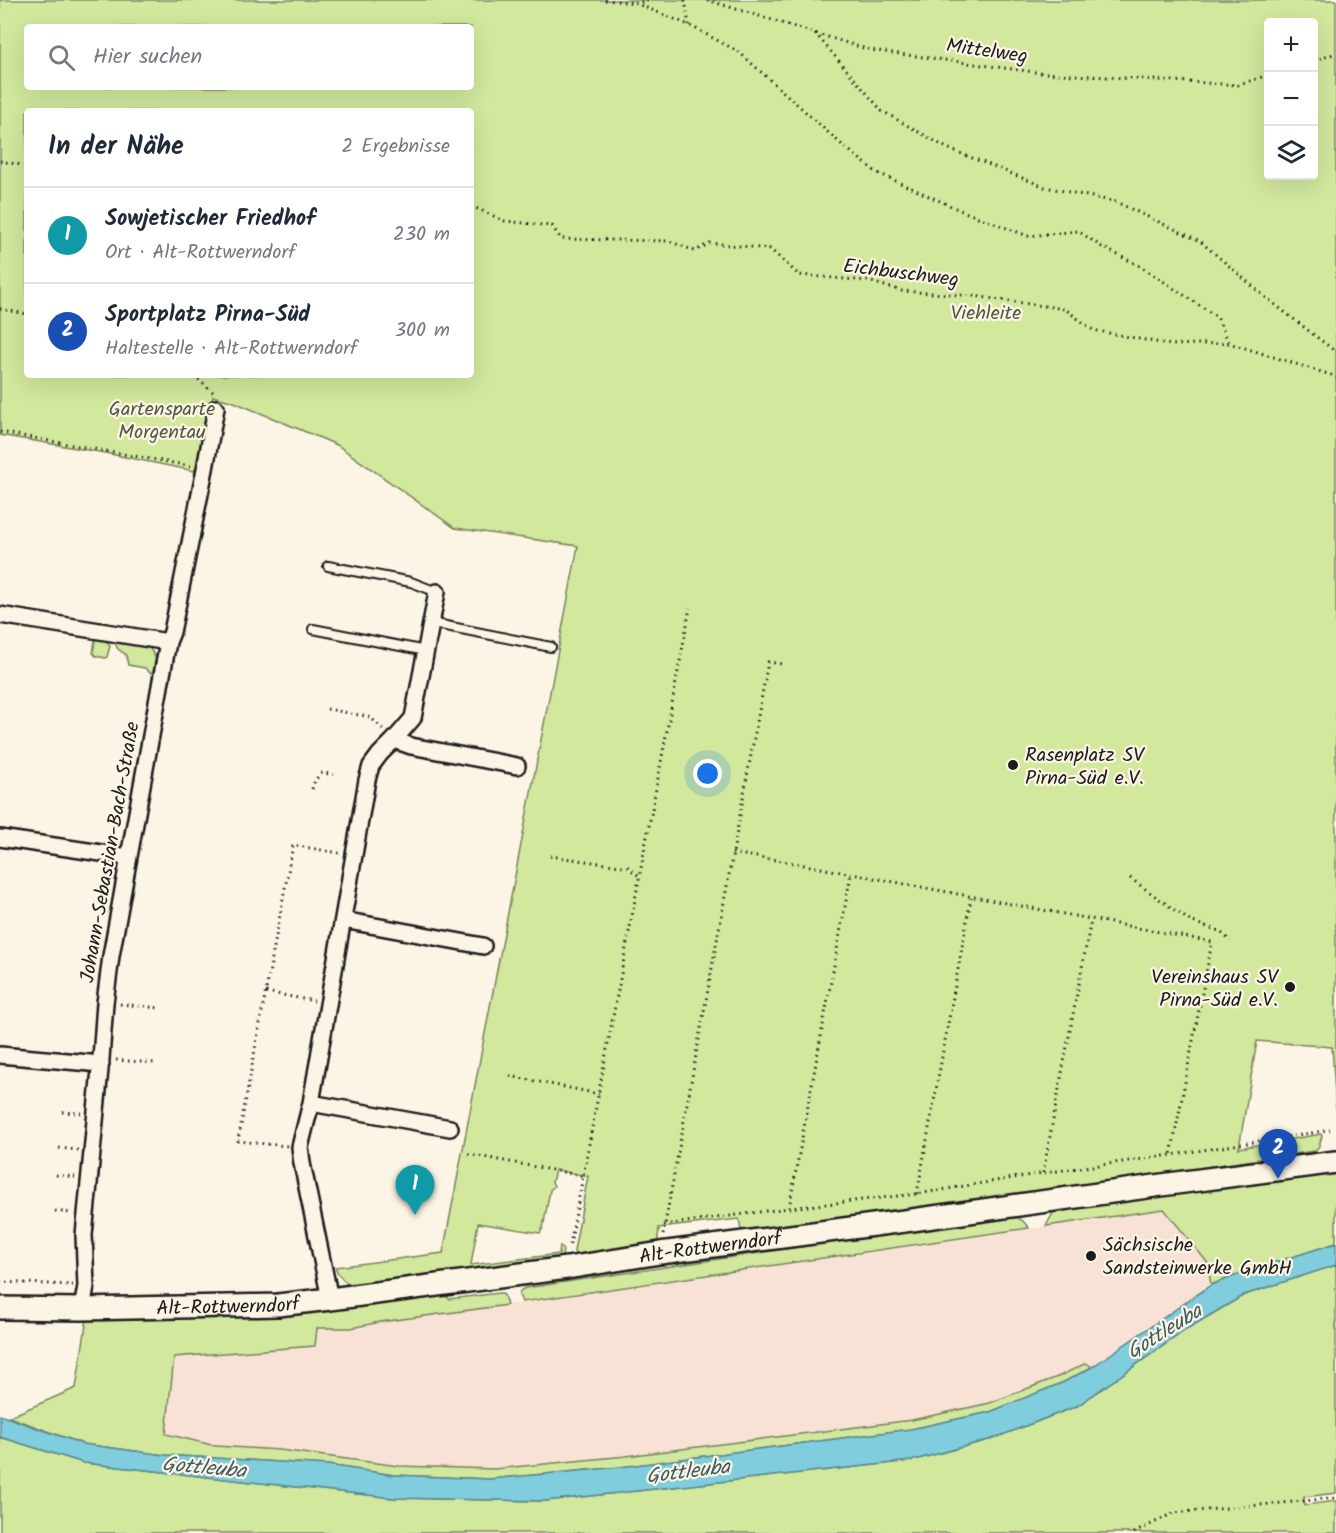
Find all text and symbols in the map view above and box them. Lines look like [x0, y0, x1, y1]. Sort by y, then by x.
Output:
map controls [1264, 18, 1318, 180]
button: + [1264, 18, 1318, 72]
search box [24, 24, 474, 90]
street label: Mittelweg [944, 30, 1029, 74]
text: Hier suchen [93, 40, 202, 75]
icon: search [45, 41, 78, 74]
button: − [1264, 72, 1318, 126]
text: In der Nähe [48, 126, 184, 168]
button: layers [1264, 126, 1318, 180]
text: 2 Ergebnisse [342, 131, 450, 163]
text: Sowjetischer Friedhof [105, 202, 316, 237]
text: 1 [64, 219, 71, 251]
text: 230 m [393, 219, 450, 251]
text: Ort · Alt-Rottwerndorf [105, 237, 296, 269]
street label: Eichbuschweg [841, 251, 960, 297]
text: Sportplatz Pirna-Süd [105, 298, 310, 333]
park label: Viehleite [951, 298, 1021, 330]
text: 2 [62, 315, 73, 347]
text: 300 m [395, 315, 450, 347]
text: Haltestelle · Alt-Rottwerndorf [105, 333, 357, 365]
park label: Gartensparte Morgentau [109, 394, 215, 449]
street label: Johann-Sebastian-Bach-Straße [72, 719, 150, 985]
place label: Rasenplatz SV Pirna-Süd e.V. [1025, 740, 1145, 795]
marker: Rasenplatz SV Pirna-Süd e.V. [1006, 758, 1020, 772]
your location [693, 759, 722, 788]
place label: Vereinshaus SV Pirna-Süd e.V. [1151, 962, 1279, 1017]
marker: Vereinshaus SV Pirna-Süd e.V. [1283, 980, 1297, 994]
pin: 2 [1258, 1130, 1298, 1179]
pin: 1 [396, 1166, 434, 1215]
street label: Alt-Rottwerndorf [637, 1223, 786, 1274]
place label: Sächsische Sandsteinwerke GmbH [1103, 1230, 1292, 1285]
marker: Sächsische Sandsteinwerke GmbH [1084, 1249, 1098, 1263]
street label: Alt-Rottwerndorf [156, 1288, 304, 1325]
water label: Gottleuba [1120, 1295, 1210, 1369]
water label: Gottleuba [161, 1448, 248, 1489]
water label: Gottleuba [644, 1451, 733, 1494]

